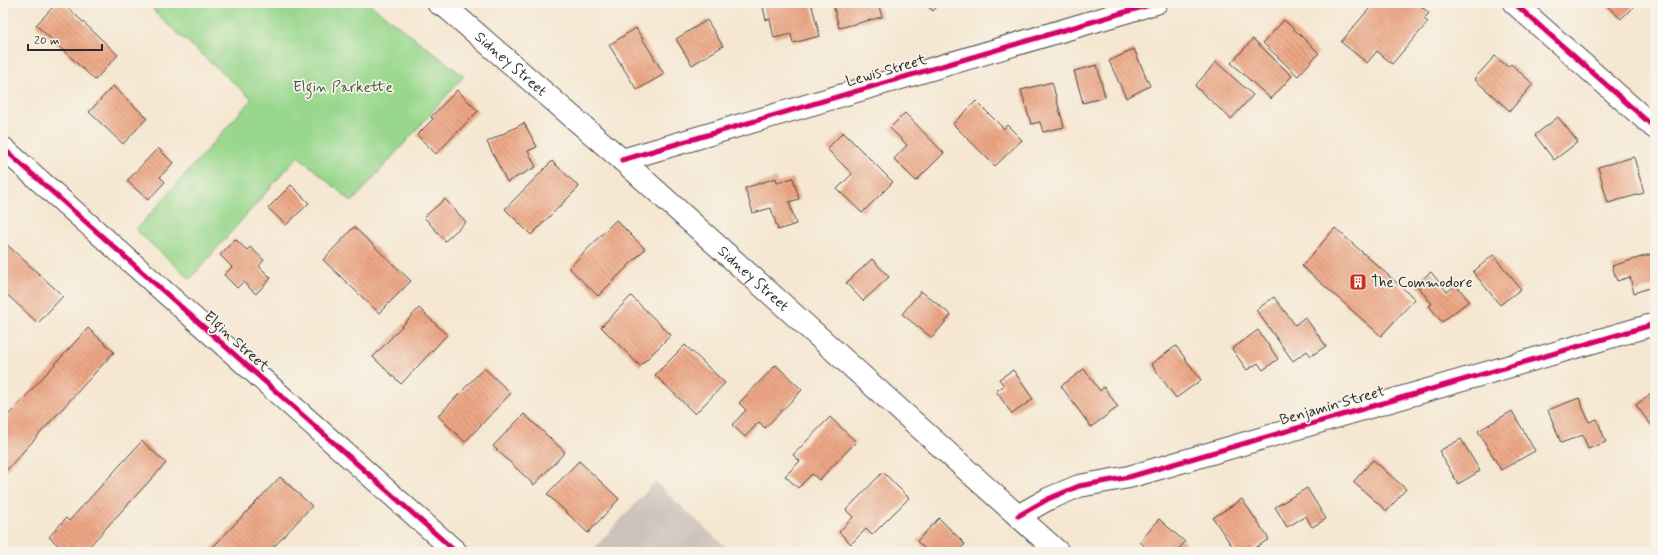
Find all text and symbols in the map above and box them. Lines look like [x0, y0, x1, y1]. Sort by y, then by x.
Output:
scale bar [28, 26, 102, 52]
street label: Sidney Street [470, 27, 551, 101]
text: 20 m [34, 33, 60, 49]
street label: Lewis Street [844, 50, 929, 92]
park label: Elgin Parkette [293, 78, 393, 99]
street label: Sidney Street [713, 242, 793, 317]
building icon: The Commodore [1348, 272, 1368, 292]
place label: The Commodore [1371, 273, 1473, 293]
street label: Elgin Street [199, 307, 274, 377]
street label: Benjamin Street [1277, 381, 1387, 431]

